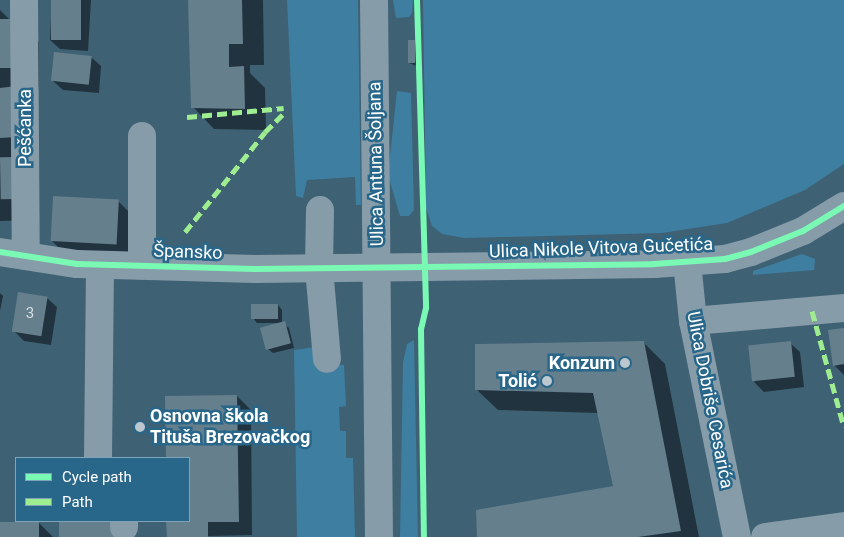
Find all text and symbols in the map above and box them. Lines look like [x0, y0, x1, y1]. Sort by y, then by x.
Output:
street label: Ulica Antuna Šoljana [364, 81, 388, 247]
street label: Pešćanka [14, 89, 36, 167]
street label: Ulica Nikole Vitova Gučetića [489, 233, 713, 263]
street label: Špansko [153, 240, 223, 264]
house number: 3 [26, 305, 34, 323]
street label: Ulica Dobriše Cesarića [682, 310, 738, 490]
place label: Konzum [549, 352, 615, 374]
marker: Konzum [619, 357, 631, 369]
place label: Tolić [498, 370, 537, 392]
marker: Tolić [541, 375, 553, 387]
place label: Osnovna škola Tituša Brezovačkog [150, 406, 310, 448]
marker: Osnovna škola Tituša Brezovačkog [134, 421, 146, 433]
legend [15, 457, 190, 522]
text: Cycle path [62, 468, 132, 486]
text: Path [62, 493, 93, 511]

